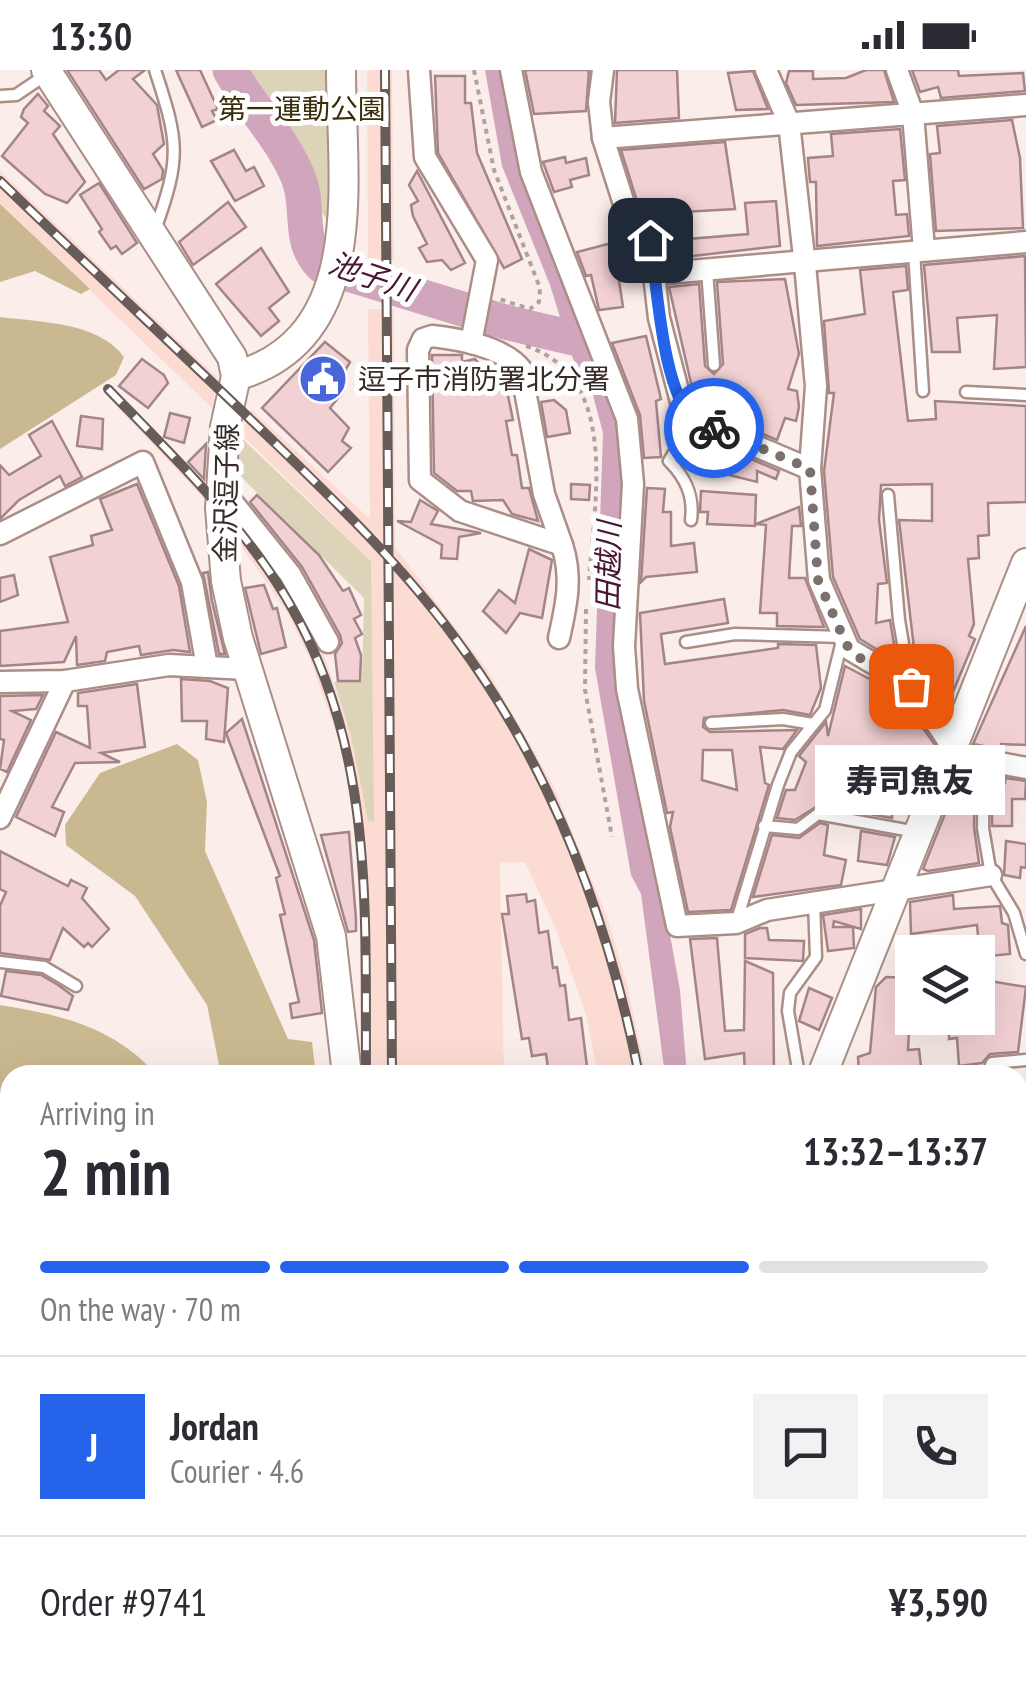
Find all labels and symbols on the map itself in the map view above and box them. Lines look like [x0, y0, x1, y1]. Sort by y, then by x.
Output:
park label: 第一運動公園 [218, 90, 386, 127]
pin [608, 198, 693, 283]
water label: 池子川 [324, 242, 424, 310]
public building icon: 逗子市消防署北分署 [297, 353, 349, 405]
place label: 逗子市消防署北分署 [358, 360, 610, 397]
courier [664, 378, 764, 478]
street label: 金沢逗子線 [206, 423, 245, 563]
water label: 田越川 [587, 518, 628, 611]
pin [869, 644, 954, 729]
callout: 寿司魚友 [816, 746, 1006, 816]

